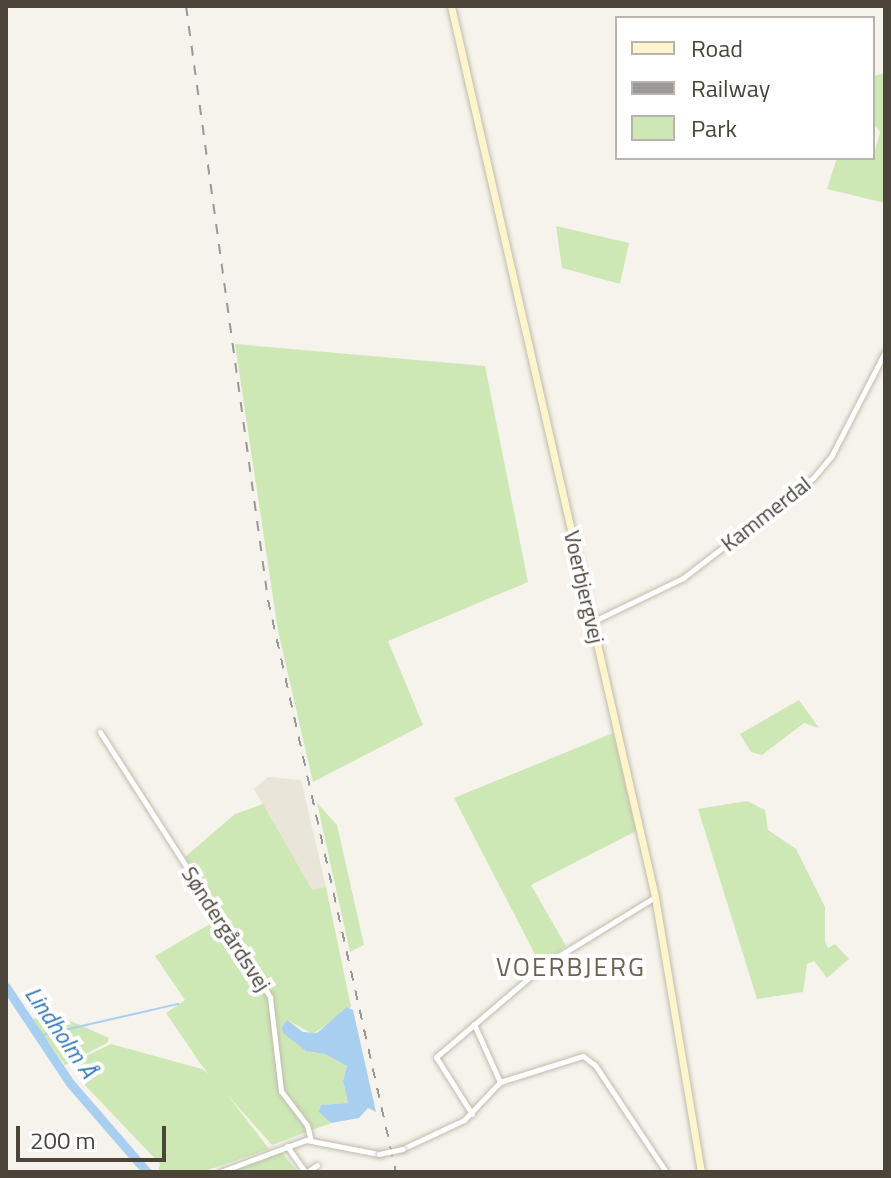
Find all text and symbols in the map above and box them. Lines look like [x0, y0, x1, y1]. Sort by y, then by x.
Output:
legend [615, 16, 875, 160]
text: Road [691, 30, 743, 66]
text: Railway [691, 70, 770, 106]
text: Park [691, 110, 737, 146]
street label: Kammerdal [716, 471, 816, 557]
street label: Voerbjergvej [558, 528, 610, 646]
street label: Søndergårdsvej [176, 862, 276, 996]
district label: VOERBJERG [496, 951, 646, 983]
water label: Lindholm Å [19, 981, 103, 1083]
scale bar [20, 1110, 170, 1160]
text: 200 m [30, 1122, 96, 1158]

